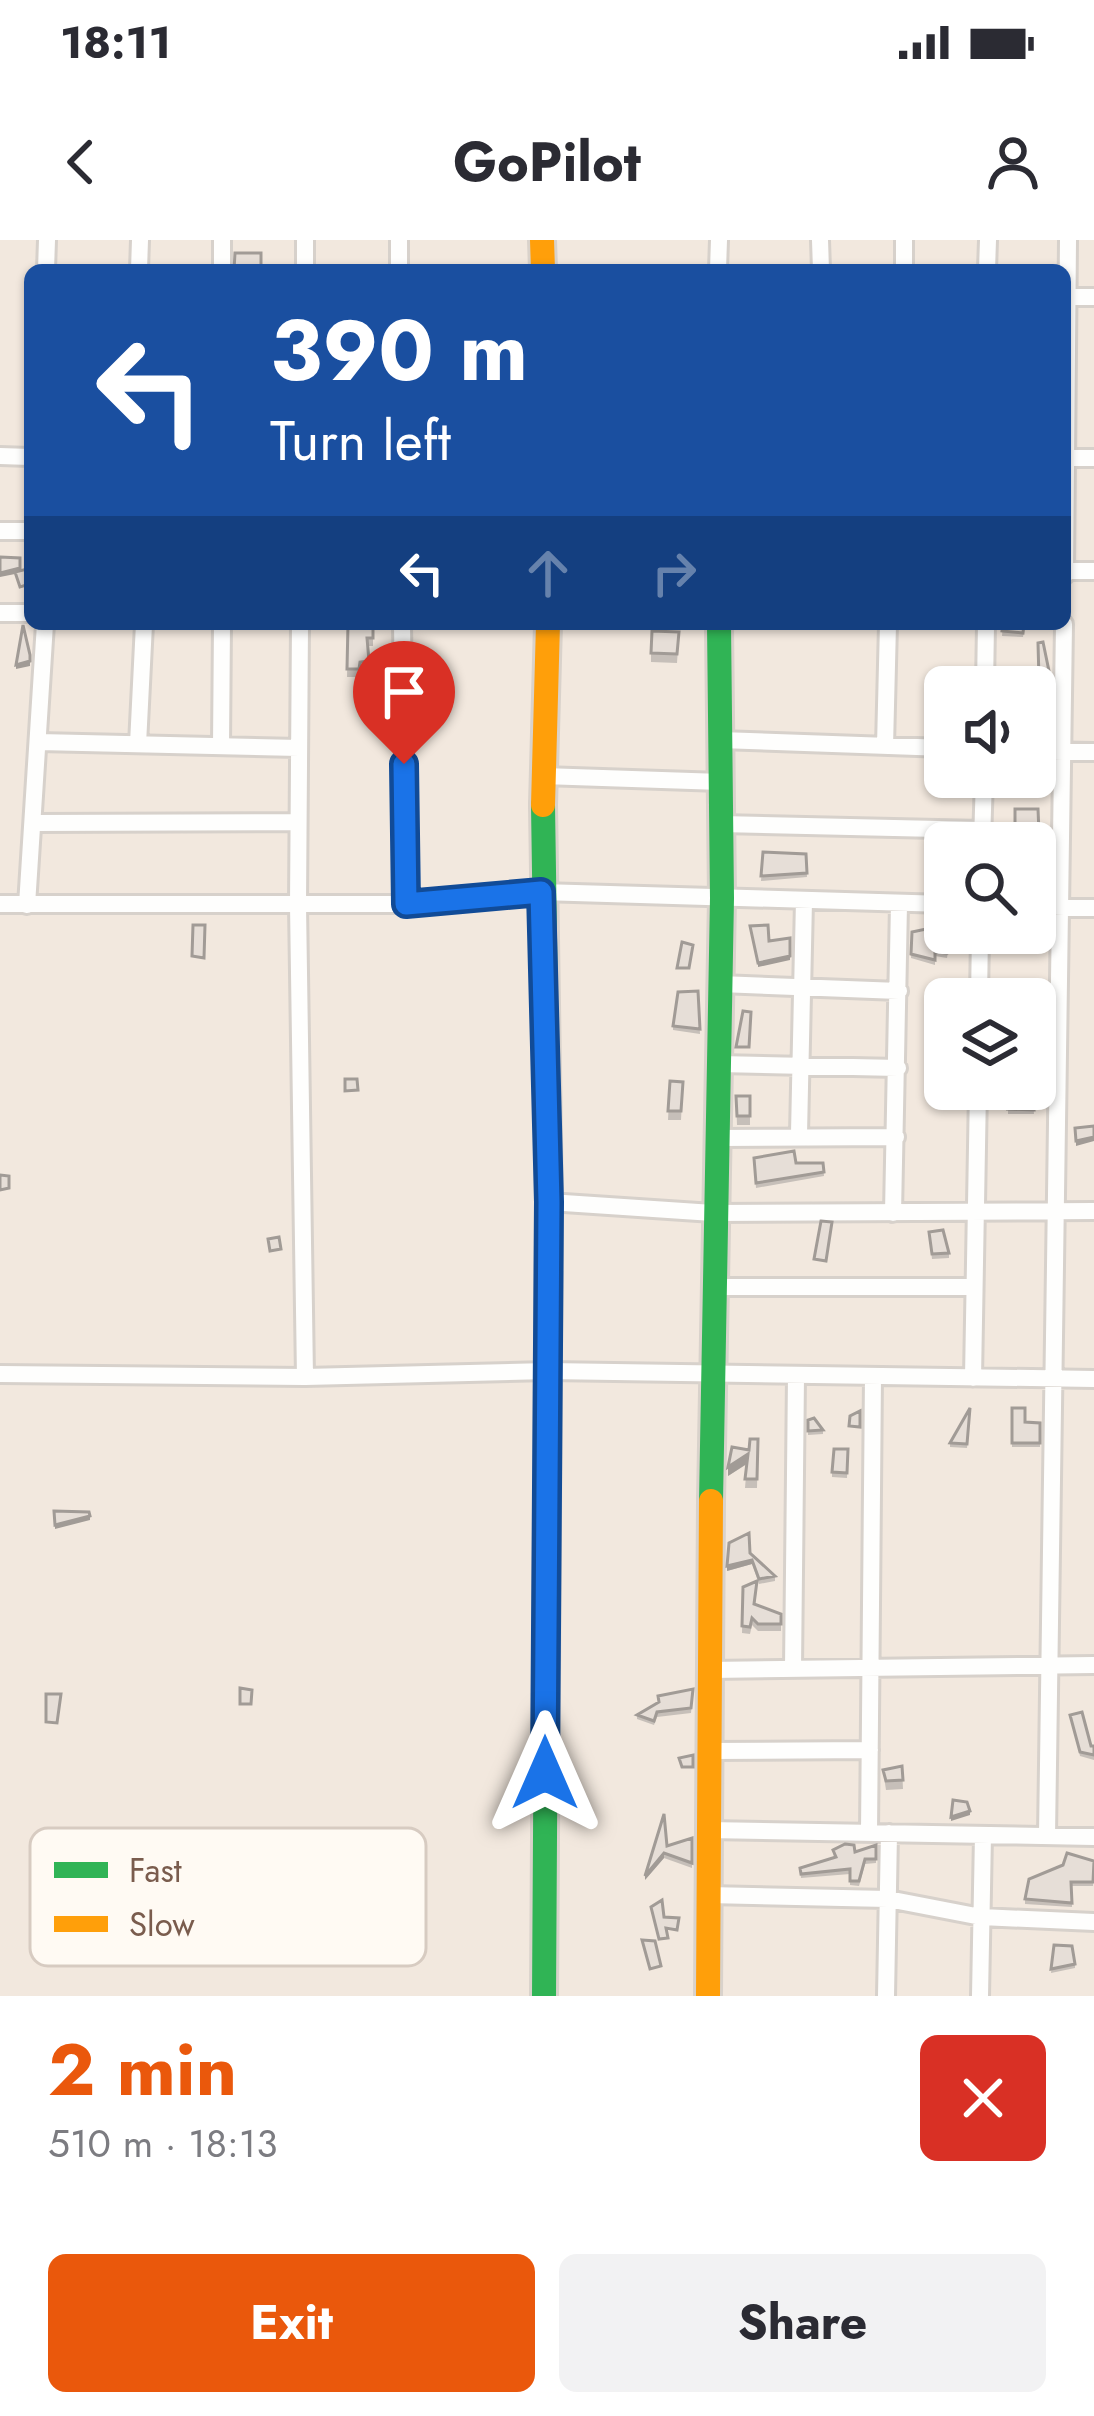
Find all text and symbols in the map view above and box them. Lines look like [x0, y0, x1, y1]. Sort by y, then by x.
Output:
text: 18:11 [60, 10, 171, 75]
text: GoPilot [453, 123, 641, 201]
icon: back [48, 129, 114, 195]
icon: person [980, 129, 1046, 195]
text: 390 m [270, 290, 528, 412]
icon: left [72, 312, 228, 468]
text: Turn left [270, 402, 451, 480]
icon: left [389, 540, 455, 606]
icon: ahead [515, 540, 581, 606]
icon: right [641, 540, 707, 606]
pin [353, 641, 455, 764]
icon: arrive [371, 659, 437, 725]
map controls [924, 666, 1056, 1110]
button: sound [924, 666, 1056, 798]
button: search [924, 822, 1056, 954]
button: layers [924, 978, 1056, 1110]
position arrow [482, 1710, 608, 1836]
legend [30, 1828, 426, 1966]
text: Fast [129, 1847, 182, 1894]
text: Slow [129, 1901, 195, 1948]
text: 2 min [48, 2018, 237, 2122]
button: close [920, 2035, 1046, 2161]
text: 510 m · 18:13 [48, 2115, 278, 2172]
button: Exit [48, 2254, 535, 2392]
button: Share [559, 2254, 1046, 2392]

